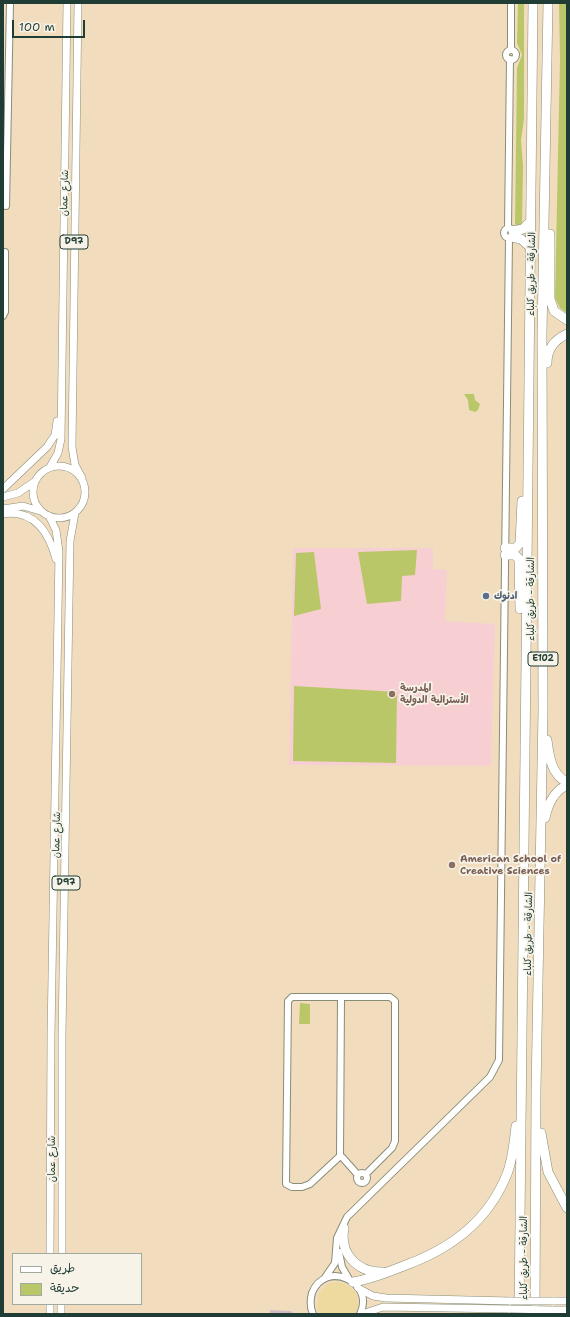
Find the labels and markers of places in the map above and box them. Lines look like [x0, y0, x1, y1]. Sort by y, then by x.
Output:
place label: ادنوك [494, 590, 517, 602]
marker: ادنوك [481, 591, 491, 601]
place label: المدرسة الأسترالية الدولية [400, 682, 469, 706]
marker: المدرسة الأسترالية الدولية [387, 689, 397, 699]
place label: American School of Creative Sciences [460, 853, 561, 876]
marker: American School of Creative Sciences [447, 860, 457, 870]

